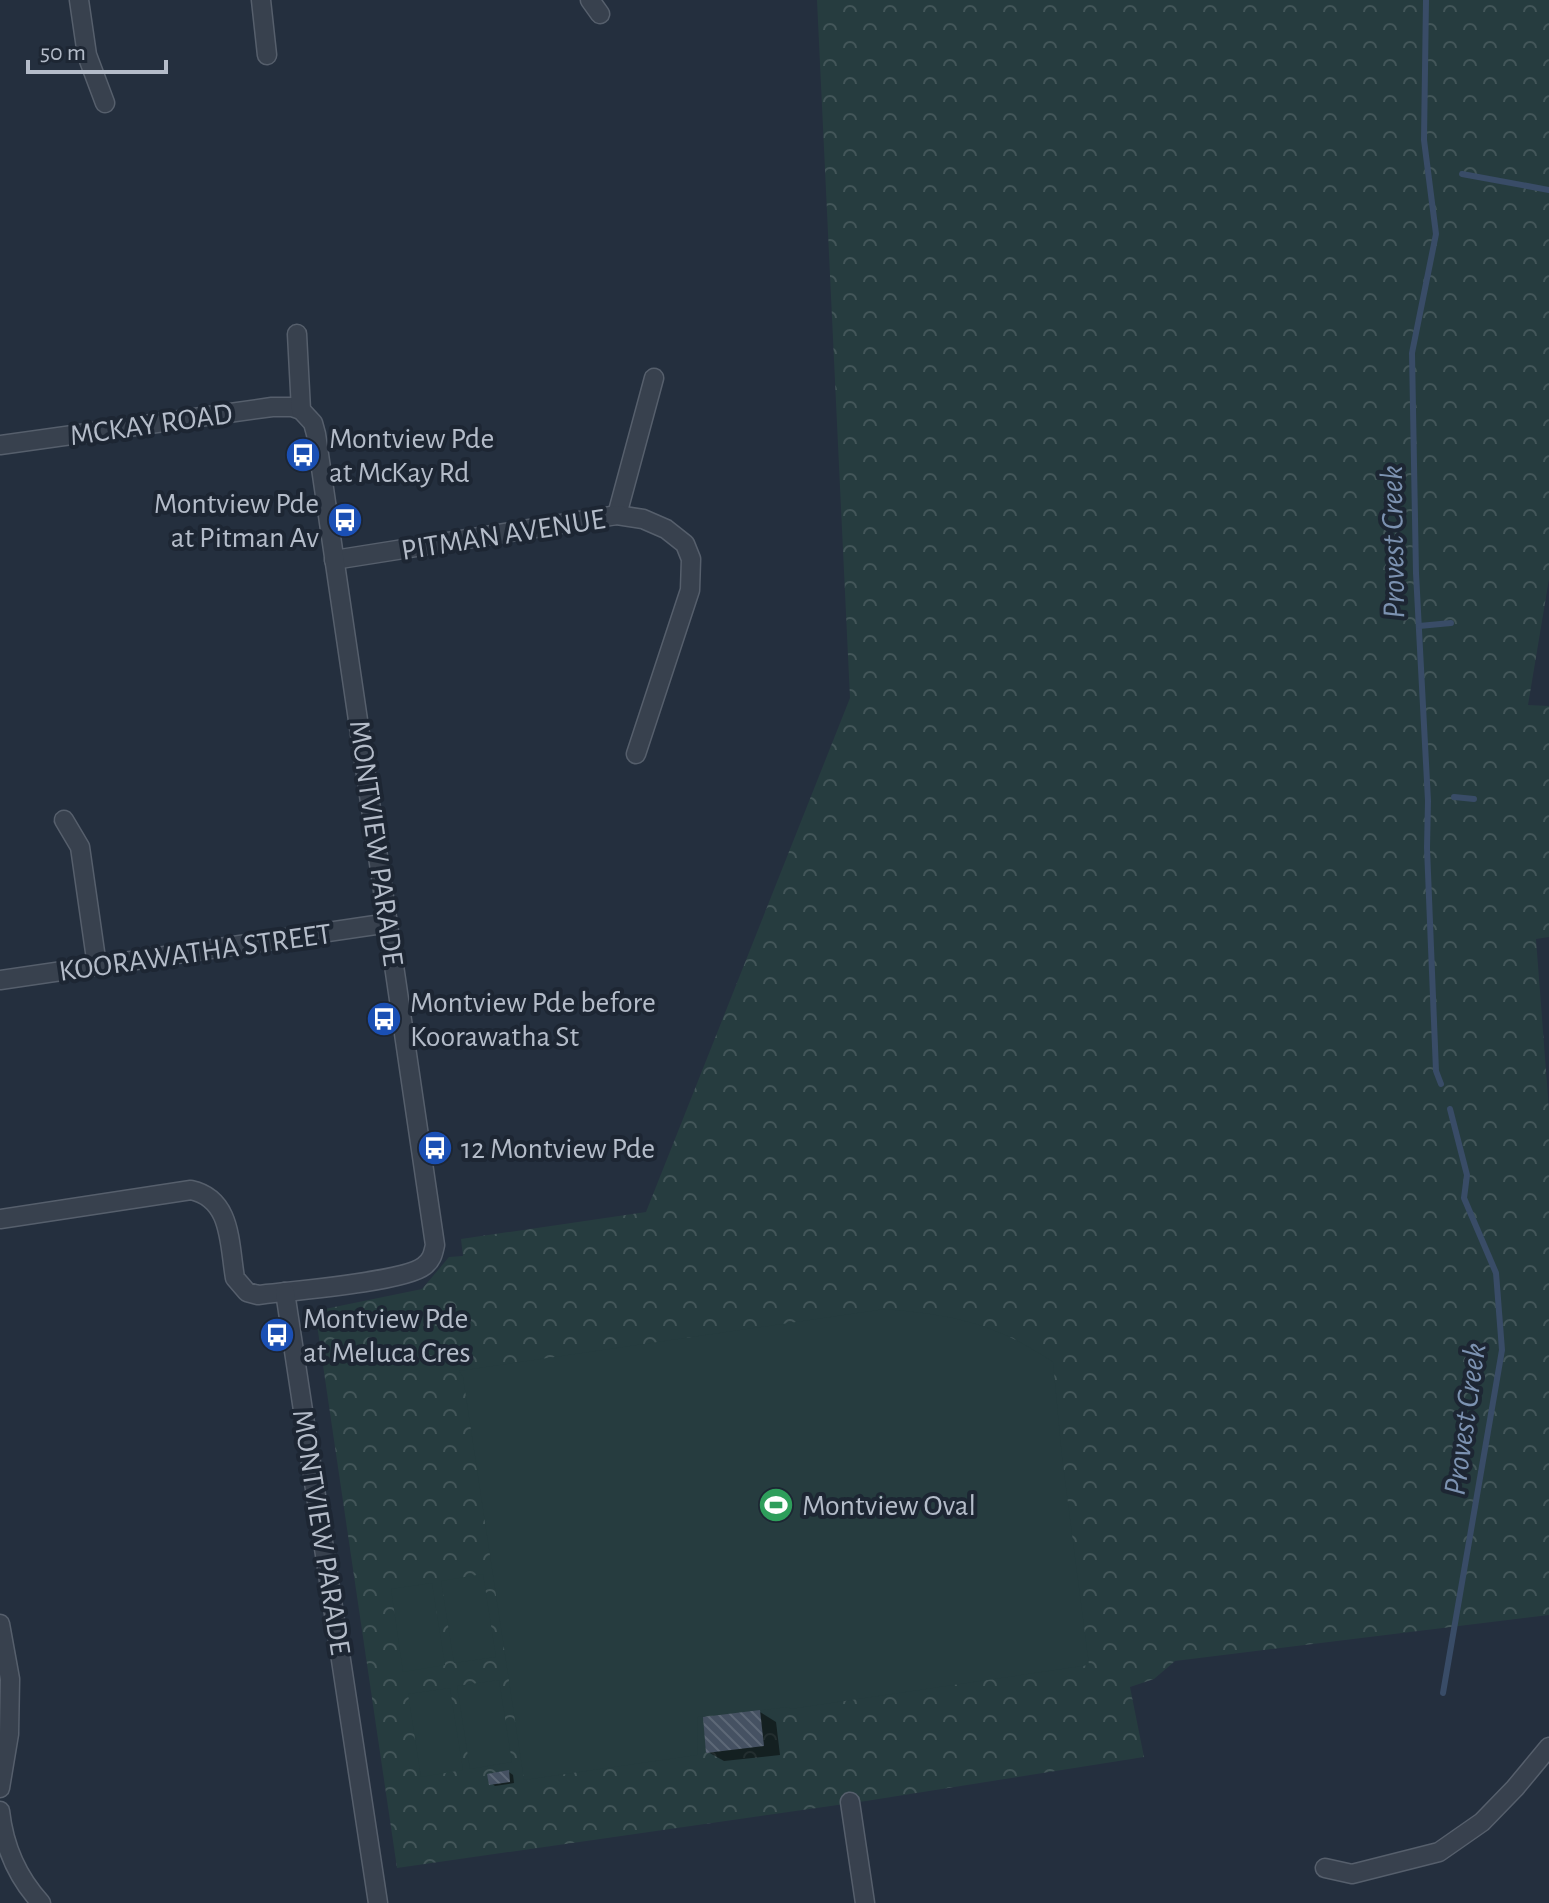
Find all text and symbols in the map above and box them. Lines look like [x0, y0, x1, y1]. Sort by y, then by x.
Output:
scale bar [28, 24, 166, 74]
text: 50 m [40, 41, 86, 65]
street label: MCKAY ROAD [68, 399, 234, 451]
place label: Montview Pde at McKay Rd [329, 424, 494, 488]
bus stop icon: Montview Pde at McKay Rd [284, 436, 322, 474]
water label: Provest Creek [1376, 465, 1410, 619]
place label: Montview Pde at Pitman Av [154, 489, 319, 553]
bus stop icon: Montview Pde at Pitman Av [326, 501, 364, 539]
street label: PITMAN AVENUE [399, 504, 607, 566]
street label: MONTVIEW PARADE [344, 718, 408, 968]
street label: KOORAWATHA STREET [57, 919, 334, 987]
place label: Montview Pde before Koorawatha St [410, 988, 656, 1052]
bus stop icon: Montview Pde before Koorawatha St [365, 1000, 403, 1038]
bus stop icon: 12 Montview Pde [416, 1129, 454, 1167]
place label: 12 Montview Pde [461, 1134, 655, 1164]
place label: Montview Pde at Meluca Cres [303, 1304, 471, 1368]
bus stop icon: Montview Pde at Meluca Cres [258, 1316, 296, 1354]
water label: Provest Creek [1438, 1341, 1491, 1497]
street label: MONTVIEW PARADE [287, 1407, 355, 1657]
sports icon: Montview Oval [757, 1486, 795, 1524]
place label: Montview Oval [802, 1491, 976, 1521]

